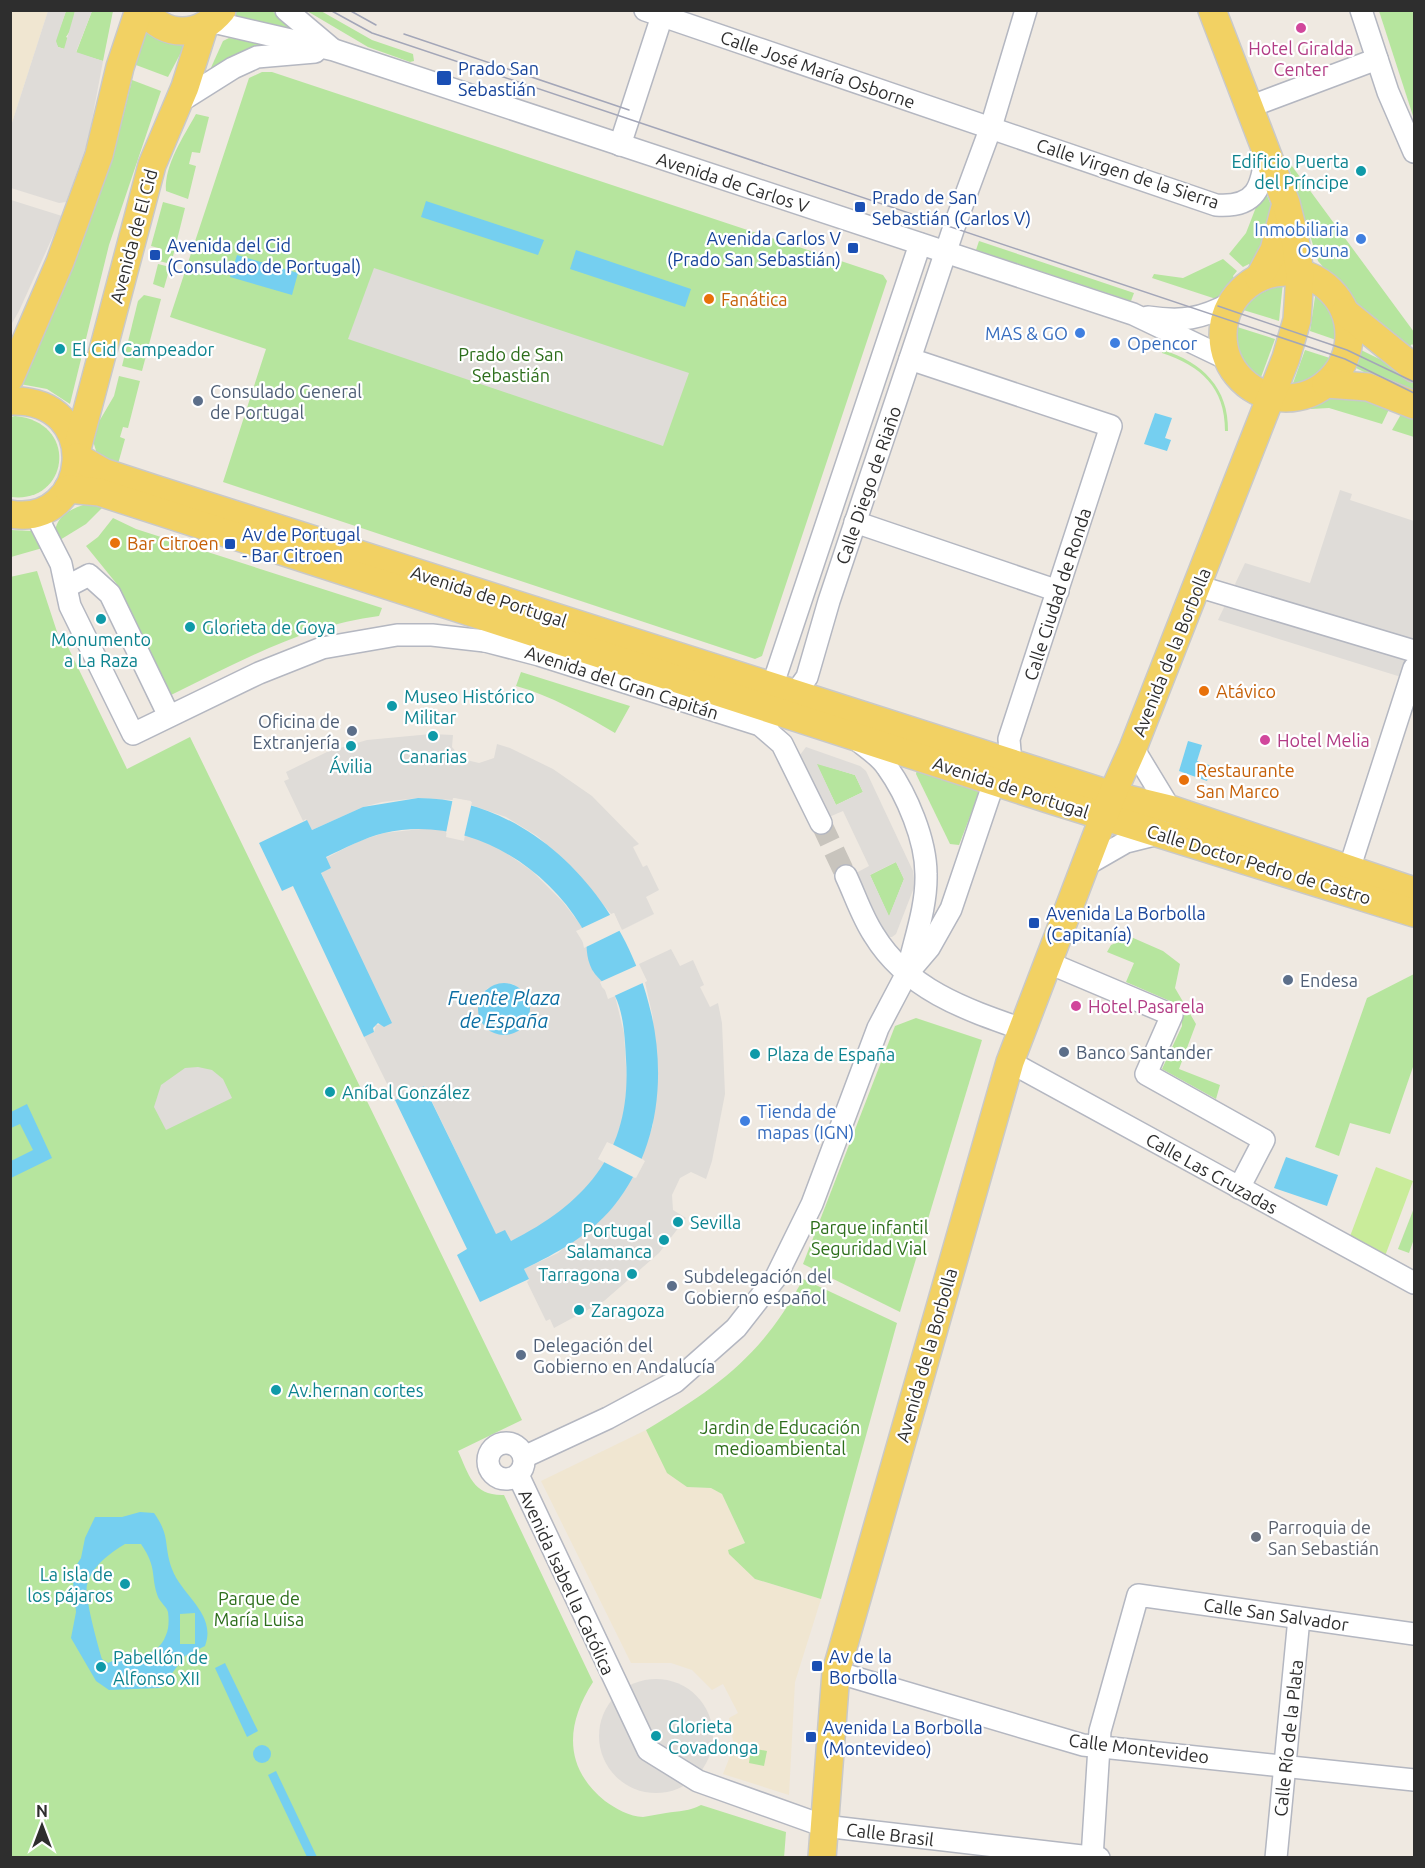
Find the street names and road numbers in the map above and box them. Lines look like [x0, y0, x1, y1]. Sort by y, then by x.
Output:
street label: Calle José María Osborne [718, 26, 918, 112]
street label: Calle Virgen de la Sierra [1034, 134, 1222, 212]
street label: Avenida de Carlos V [654, 148, 812, 216]
street label: Avenida de El Cid [105, 167, 161, 305]
street label: Calle Diego de Riaño [832, 403, 904, 567]
street label: Calle Ciudad de Ronda [1020, 505, 1094, 683]
street label: Avenida de Portugal [408, 561, 570, 631]
street label: Avenida de la Borbolla [1128, 565, 1214, 739]
street label: Avenida del Gran Capitán [523, 641, 721, 723]
street label: Avenida de Portugal [930, 752, 1092, 822]
street label: Calle Doctor Pedro de Castro [1144, 820, 1374, 908]
street label: Calle Las Cruzadas [1143, 1129, 1281, 1218]
street label: Avenida de la Borbolla [892, 1266, 960, 1444]
street label: Avenida Isabel la Católica [515, 1486, 619, 1678]
street label: Calle San Salvador [1202, 1594, 1350, 1634]
street label: Calle Río de la Plata [1270, 1658, 1306, 1818]
street label: Calle Montevideo [1068, 1729, 1210, 1767]
street label: Calle Brasil [845, 1819, 935, 1849]

